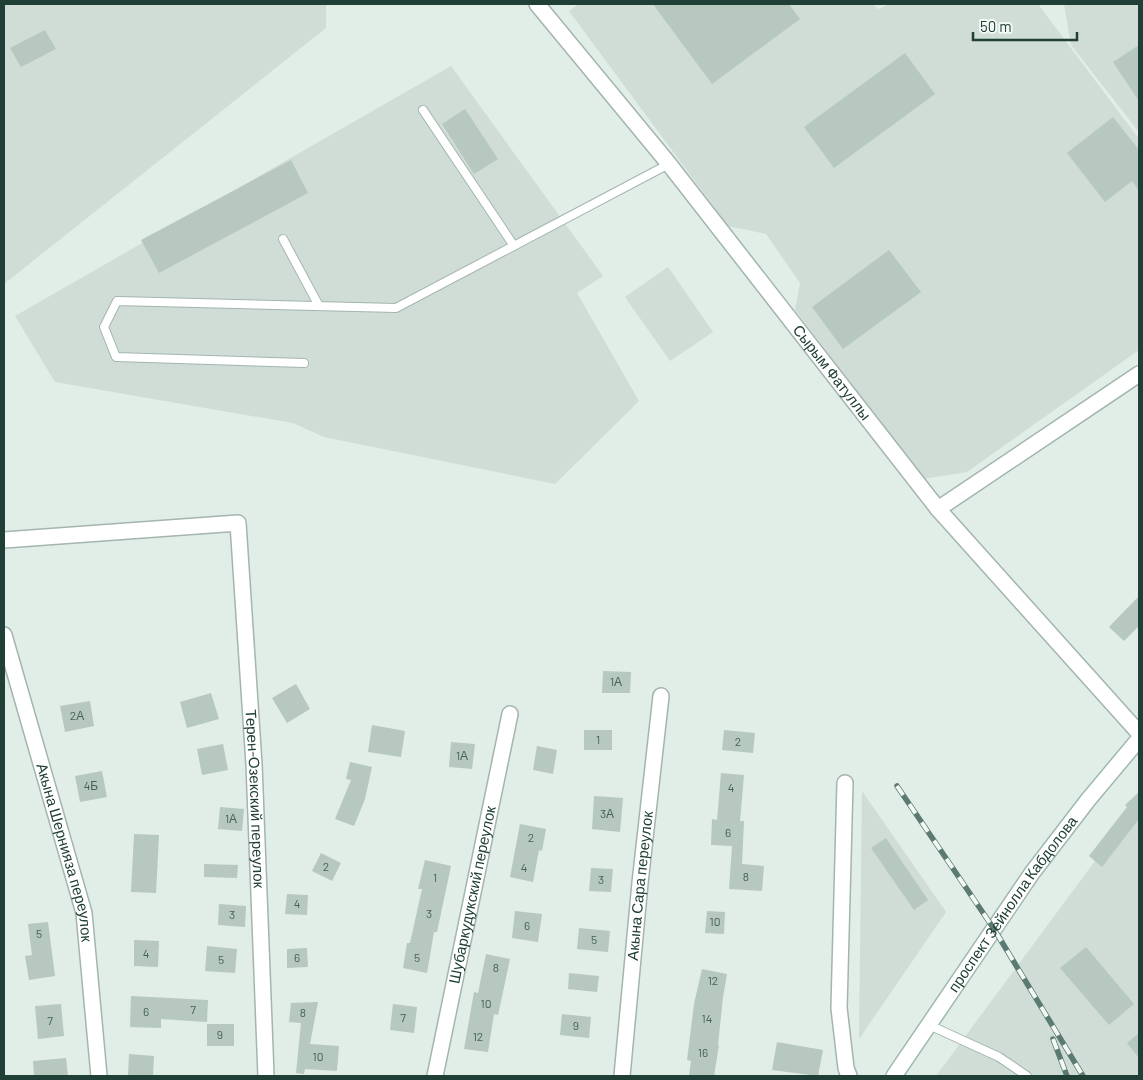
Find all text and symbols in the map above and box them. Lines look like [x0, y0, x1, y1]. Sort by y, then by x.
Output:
scale bar [973, 10, 1077, 42]
text: 50 m [980, 17, 1012, 35]
street label: Сырым Фатуллы [790, 321, 875, 423]
house number: 1А [610, 674, 622, 688]
house number: 2А [70, 708, 84, 722]
street label: Терен-Озекский переулок [242, 709, 269, 889]
house number: 1 [596, 732, 600, 746]
house number: 2 [735, 734, 741, 748]
house number: 1А [456, 748, 468, 762]
street label: Акына Шернияза переулок [33, 761, 97, 943]
house number: 4Б [84, 778, 98, 792]
house number: 4 [728, 780, 734, 794]
street label: Шубаркудукский переулок [444, 804, 499, 985]
house number: 3А [600, 806, 614, 820]
street label: Акына Сара переулок [623, 810, 656, 961]
house number: 1А [225, 811, 237, 825]
street label: проспект Зейнолла Кабдолова [944, 811, 1081, 995]
house number: 6 [725, 825, 731, 839]
house number: 2 [528, 830, 534, 844]
house number: 2 [323, 859, 329, 873]
house number: 4 [521, 860, 527, 874]
house number: 8 [743, 869, 749, 883]
house number: 1 [433, 870, 437, 884]
house number: 3 [598, 872, 604, 886]
house number: 4 [294, 896, 300, 910]
house number: 3 [426, 906, 432, 920]
house number: 3 [229, 907, 235, 921]
house number: 10 [710, 914, 720, 928]
house number: 6 [524, 918, 530, 932]
house number: 5 [36, 926, 42, 940]
house number: 5 [591, 932, 597, 946]
house number: 4 [143, 946, 149, 960]
house number: 6 [294, 950, 300, 964]
house number: 5 [414, 950, 420, 964]
house number: 5 [218, 952, 224, 966]
house number: 8 [493, 960, 499, 974]
house number: 12 [708, 973, 718, 987]
house number: 10 [481, 996, 491, 1010]
house number: 7 [190, 1002, 196, 1016]
house number: 6 [143, 1004, 149, 1018]
house number: 8 [300, 1005, 306, 1019]
house number: 7 [400, 1010, 406, 1024]
house number: 14 [702, 1011, 712, 1025]
house number: 7 [47, 1013, 53, 1027]
house number: 9 [573, 1018, 579, 1032]
house number: 9 [217, 1027, 223, 1041]
house number: 12 [473, 1029, 483, 1043]
house number: 16 [698, 1045, 708, 1059]
house number: 10 [313, 1049, 323, 1063]

